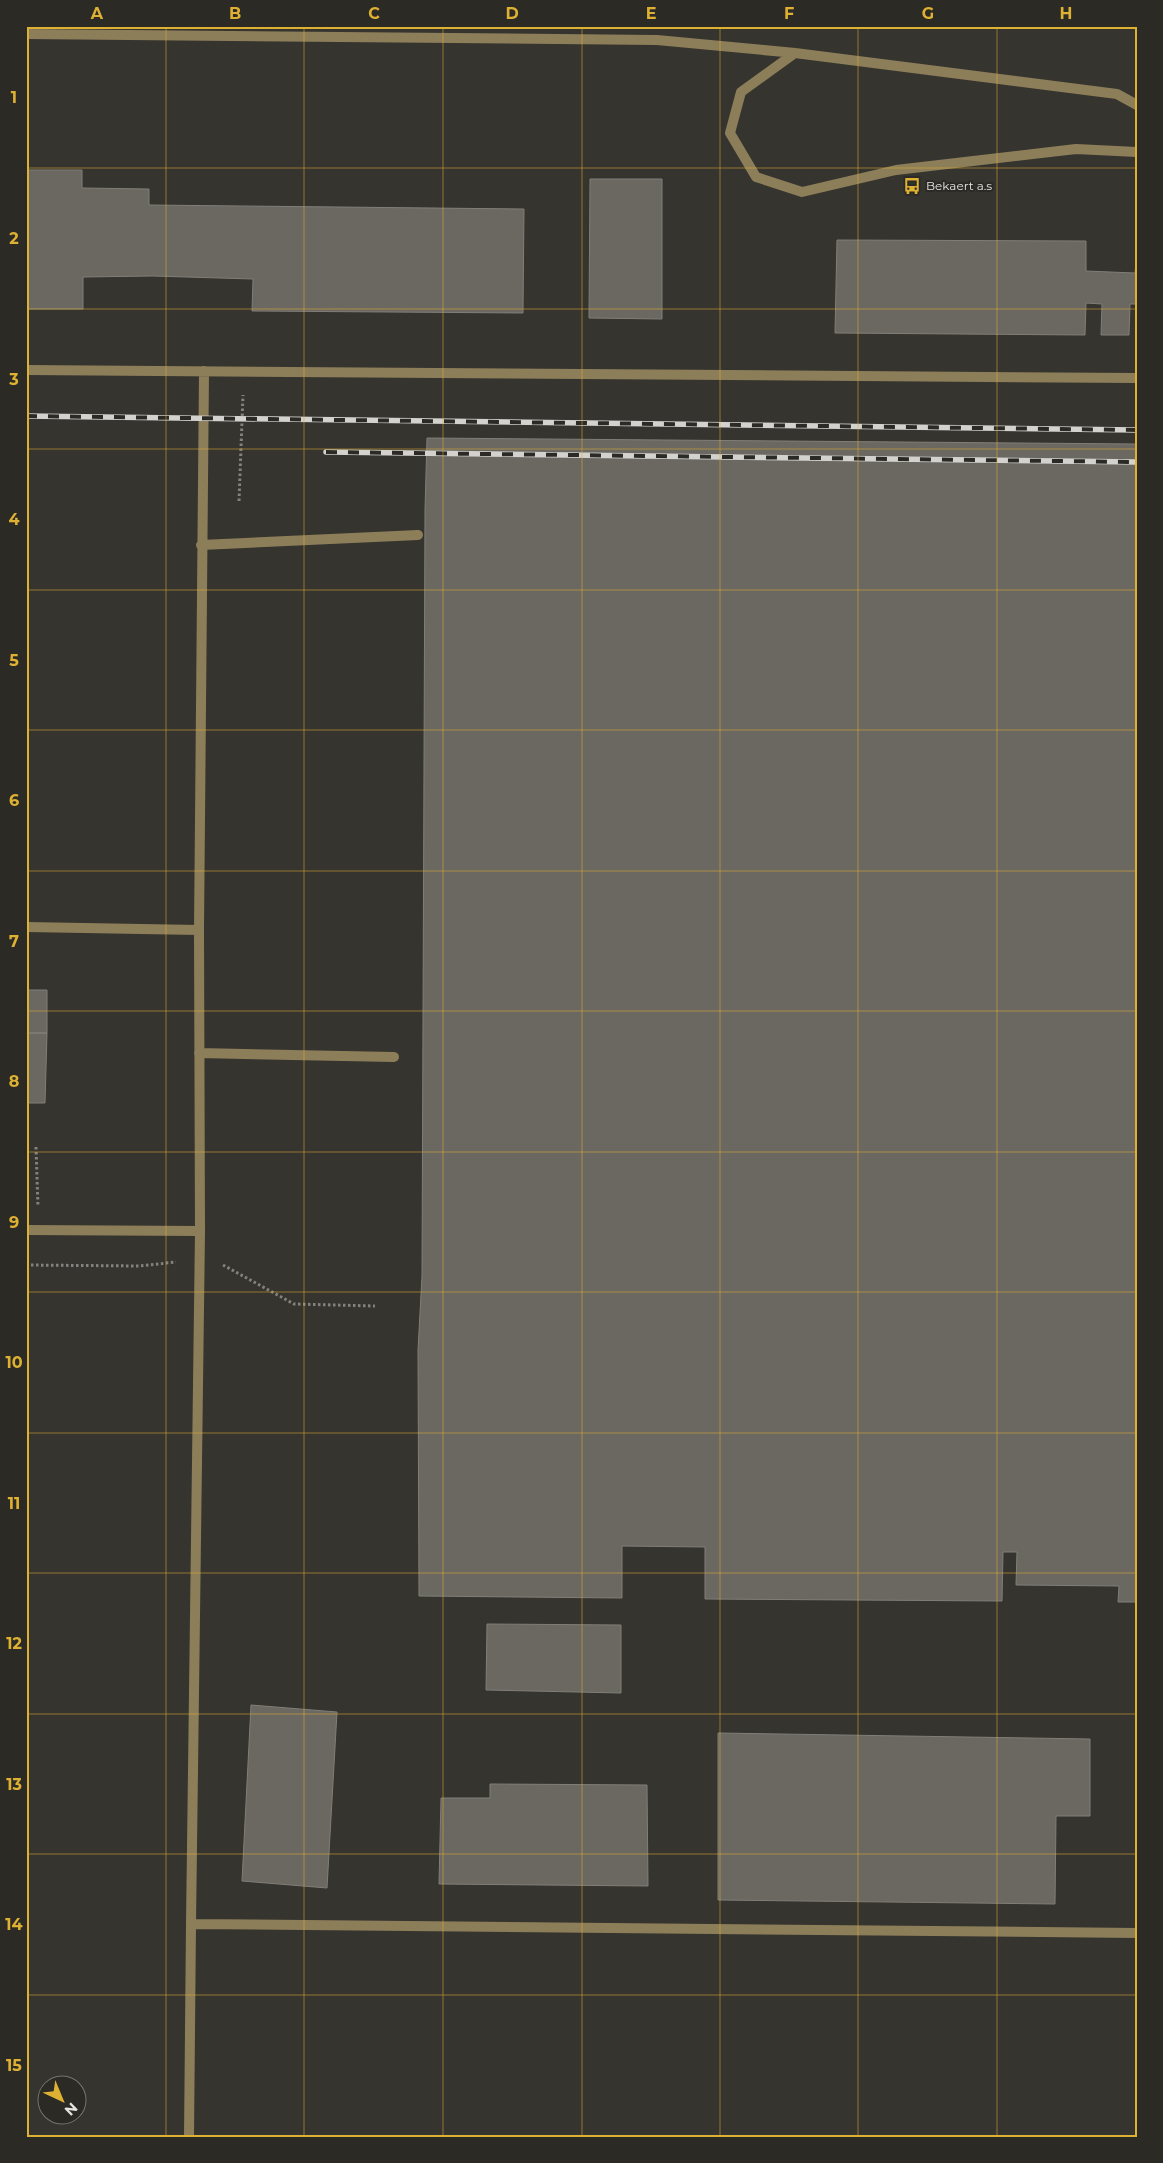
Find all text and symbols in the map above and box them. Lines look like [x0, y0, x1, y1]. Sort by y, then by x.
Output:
text: A [90, 4, 104, 23]
text: B [229, 4, 241, 23]
text: C [368, 4, 380, 23]
text: D [505, 4, 519, 23]
text: E [646, 4, 656, 23]
text: F [784, 4, 794, 23]
text: G [922, 4, 934, 23]
text: H [1060, 4, 1072, 23]
text: 1 [11, 88, 17, 107]
bus stop icon: Bekaert a.s [902, 176, 922, 196]
place label: Bekaert a.s [926, 178, 992, 193]
text: 2 [9, 229, 19, 248]
text: 3 [8, 370, 19, 389]
text: 4 [8, 510, 20, 529]
text: 5 [9, 651, 19, 670]
text: 6 [9, 791, 19, 810]
text: 7 [9, 932, 19, 951]
text: 8 [9, 1072, 19, 1091]
text: 9 [9, 1213, 19, 1232]
text: 10 [5, 1353, 23, 1372]
text: 11 [8, 1494, 20, 1513]
text: 12 [6, 1634, 22, 1653]
text: 13 [6, 1775, 22, 1794]
text: 14 [5, 1915, 23, 1934]
text: 15 [6, 2056, 22, 2075]
north arrow [38, 2076, 88, 2126]
text: N [61, 2099, 81, 2120]

